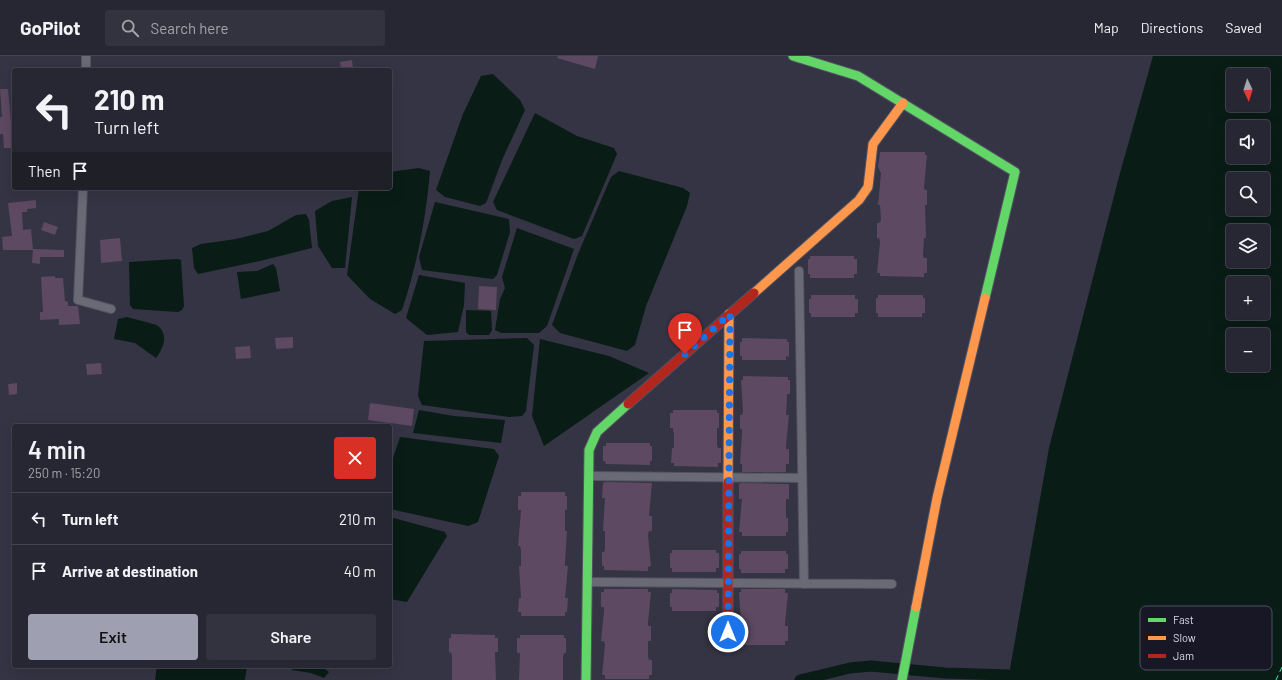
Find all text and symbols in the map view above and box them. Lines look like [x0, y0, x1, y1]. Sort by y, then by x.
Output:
search box [105, 10, 385, 46]
text: GoPilot [20, 16, 81, 39]
icon: search [119, 17, 141, 39]
text: Search here [151, 19, 229, 37]
text: Map [1094, 19, 1119, 36]
text: Directions [1141, 19, 1203, 36]
text: Saved [1225, 19, 1262, 36]
north arrow [1226, 68, 1270, 112]
map controls [1226, 68, 1270, 372]
text: 210 m [94, 82, 164, 116]
icon: left [28, 84, 80, 136]
text: Turn left [94, 116, 160, 138]
button: sound [1226, 120, 1270, 164]
icon: arrive [69, 160, 91, 182]
text: Then [28, 162, 61, 180]
button: search [1226, 172, 1270, 216]
button: layers [1226, 224, 1270, 268]
button: + [1226, 276, 1270, 320]
pin [668, 313, 702, 354]
icon: arrive [674, 319, 696, 341]
button: − [1226, 328, 1270, 372]
text: 4 min [28, 435, 86, 464]
button: close [334, 437, 376, 479]
text: 250 m · 15:20 [28, 465, 100, 481]
icon: left [28, 508, 50, 530]
text: Turn left [62, 510, 118, 528]
text: 210 m [339, 510, 376, 528]
icon: arrive [28, 560, 50, 582]
text: Arrive at destination [62, 562, 198, 580]
text: 40 m [344, 562, 376, 580]
legend [1140, 606, 1272, 670]
position arrow [707, 611, 749, 653]
text: Fast [1173, 613, 1194, 626]
button: Exit [28, 614, 198, 660]
button: Share [206, 614, 376, 660]
text: Slow [1173, 631, 1196, 644]
text: Jam [1173, 649, 1194, 662]

